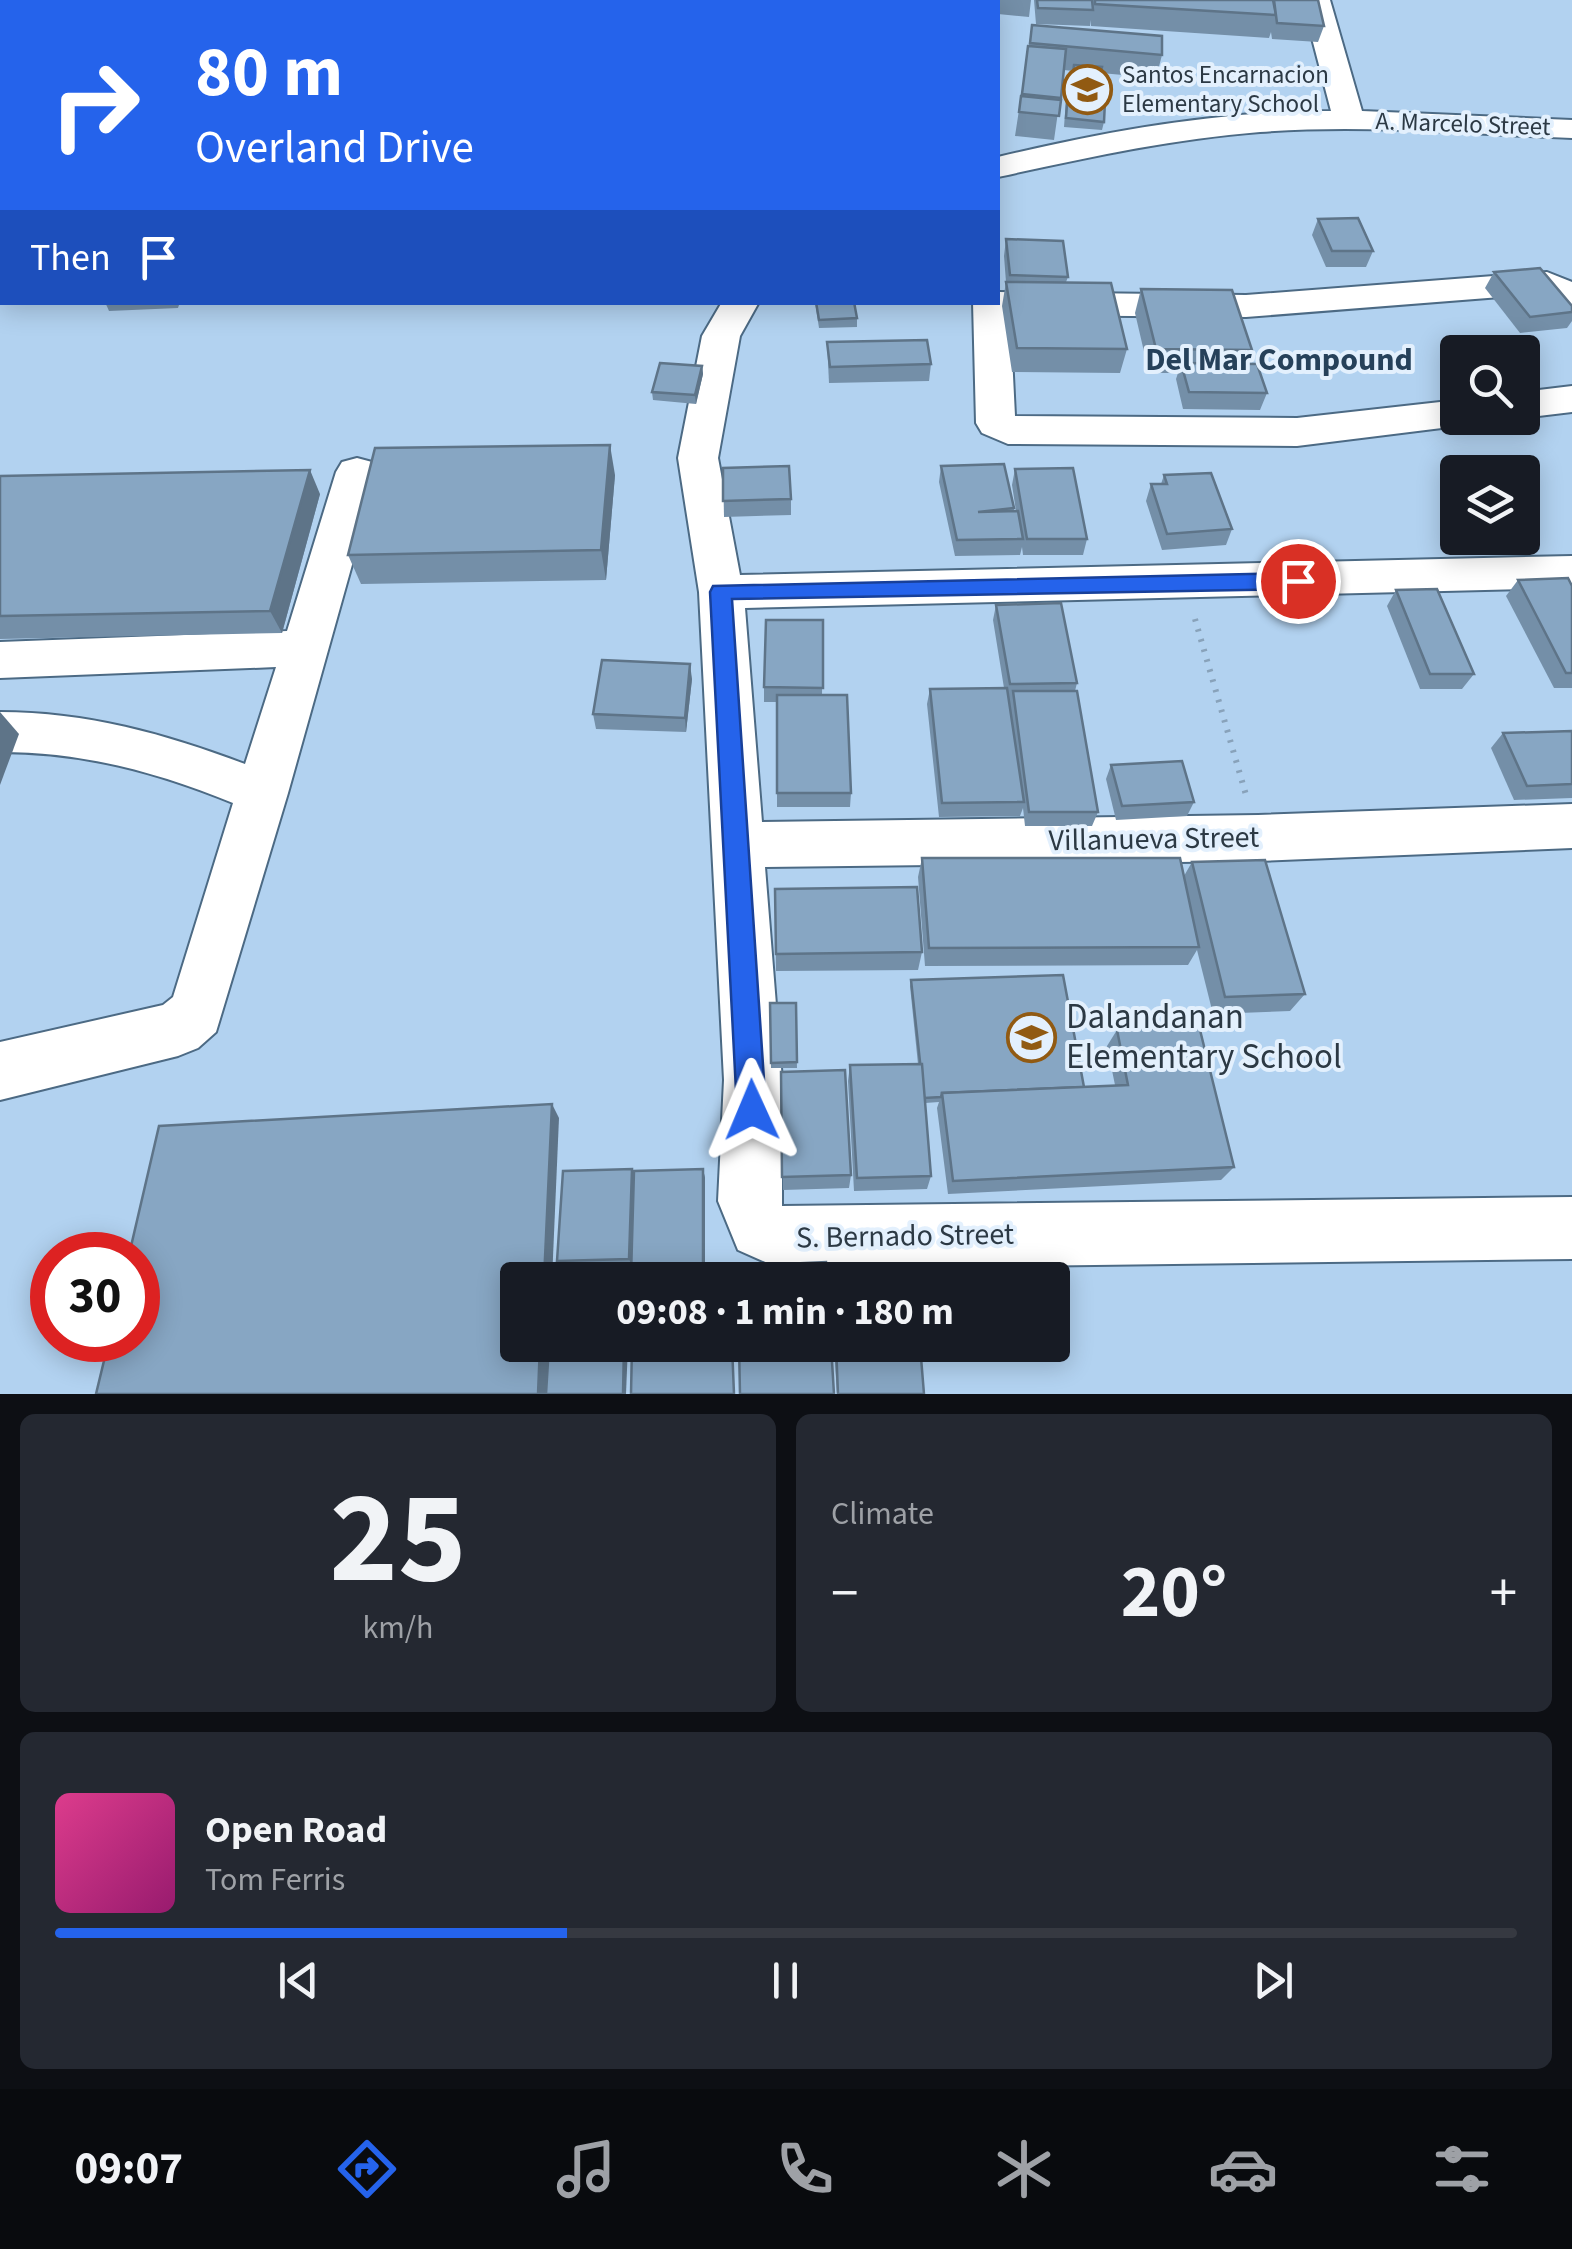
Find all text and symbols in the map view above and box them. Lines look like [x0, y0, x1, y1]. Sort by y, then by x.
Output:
text: 80 m [195, 23, 343, 123]
icon: right [30, 40, 160, 170]
place label: Santos Encarnacion Elementary School [1122, 57, 1329, 122]
school or university icon: Santos Encarnacion Elementary School [1061, 63, 1113, 115]
street label: A. Marcelo Street [1375, 103, 1552, 145]
text: Overland Drive [195, 116, 474, 180]
icon: arrive [131, 230, 186, 285]
text: Then [30, 231, 111, 285]
map controls [1440, 335, 1540, 555]
button: search [1440, 335, 1540, 435]
district label: Del Mar Compound [1145, 337, 1413, 383]
button: layers [1440, 455, 1540, 555]
pin [1256, 539, 1341, 624]
icon: arrive [1271, 554, 1326, 609]
street label: Villanueva Street [1048, 816, 1260, 862]
place label: Dalandanan Elementary School [1066, 992, 1342, 1082]
school or university icon: Dalandanan Elementary School [1005, 1011, 1057, 1063]
position arrow [700, 1058, 804, 1162]
street label: S. Bernado Street [796, 1213, 1014, 1259]
speed limit sign: 30 [30, 1232, 160, 1362]
text: 09:08 · 1 min · 180 m [616, 1285, 954, 1339]
text: 25 [329, 1447, 467, 1632]
text: Climate [831, 1491, 934, 1537]
text: 20° [1121, 1539, 1227, 1646]
text: − [831, 1555, 858, 1633]
text: + [1490, 1555, 1517, 1633]
text: km/h [363, 1605, 433, 1651]
text: Open Road [205, 1803, 387, 1857]
text: Tom Ferris [205, 1857, 345, 1903]
icon: previous [271, 1953, 326, 2008]
icon: pause [758, 1953, 813, 2008]
icon: next [1246, 1953, 1301, 2008]
icon: directions [332, 2134, 402, 2204]
icon: music [551, 2134, 621, 2204]
icon: phone [770, 2134, 840, 2204]
icon: climate [989, 2134, 1059, 2204]
icon: car [1208, 2134, 1278, 2204]
icon: filters [1427, 2134, 1497, 2204]
text: 09:07 [75, 2137, 183, 2201]

